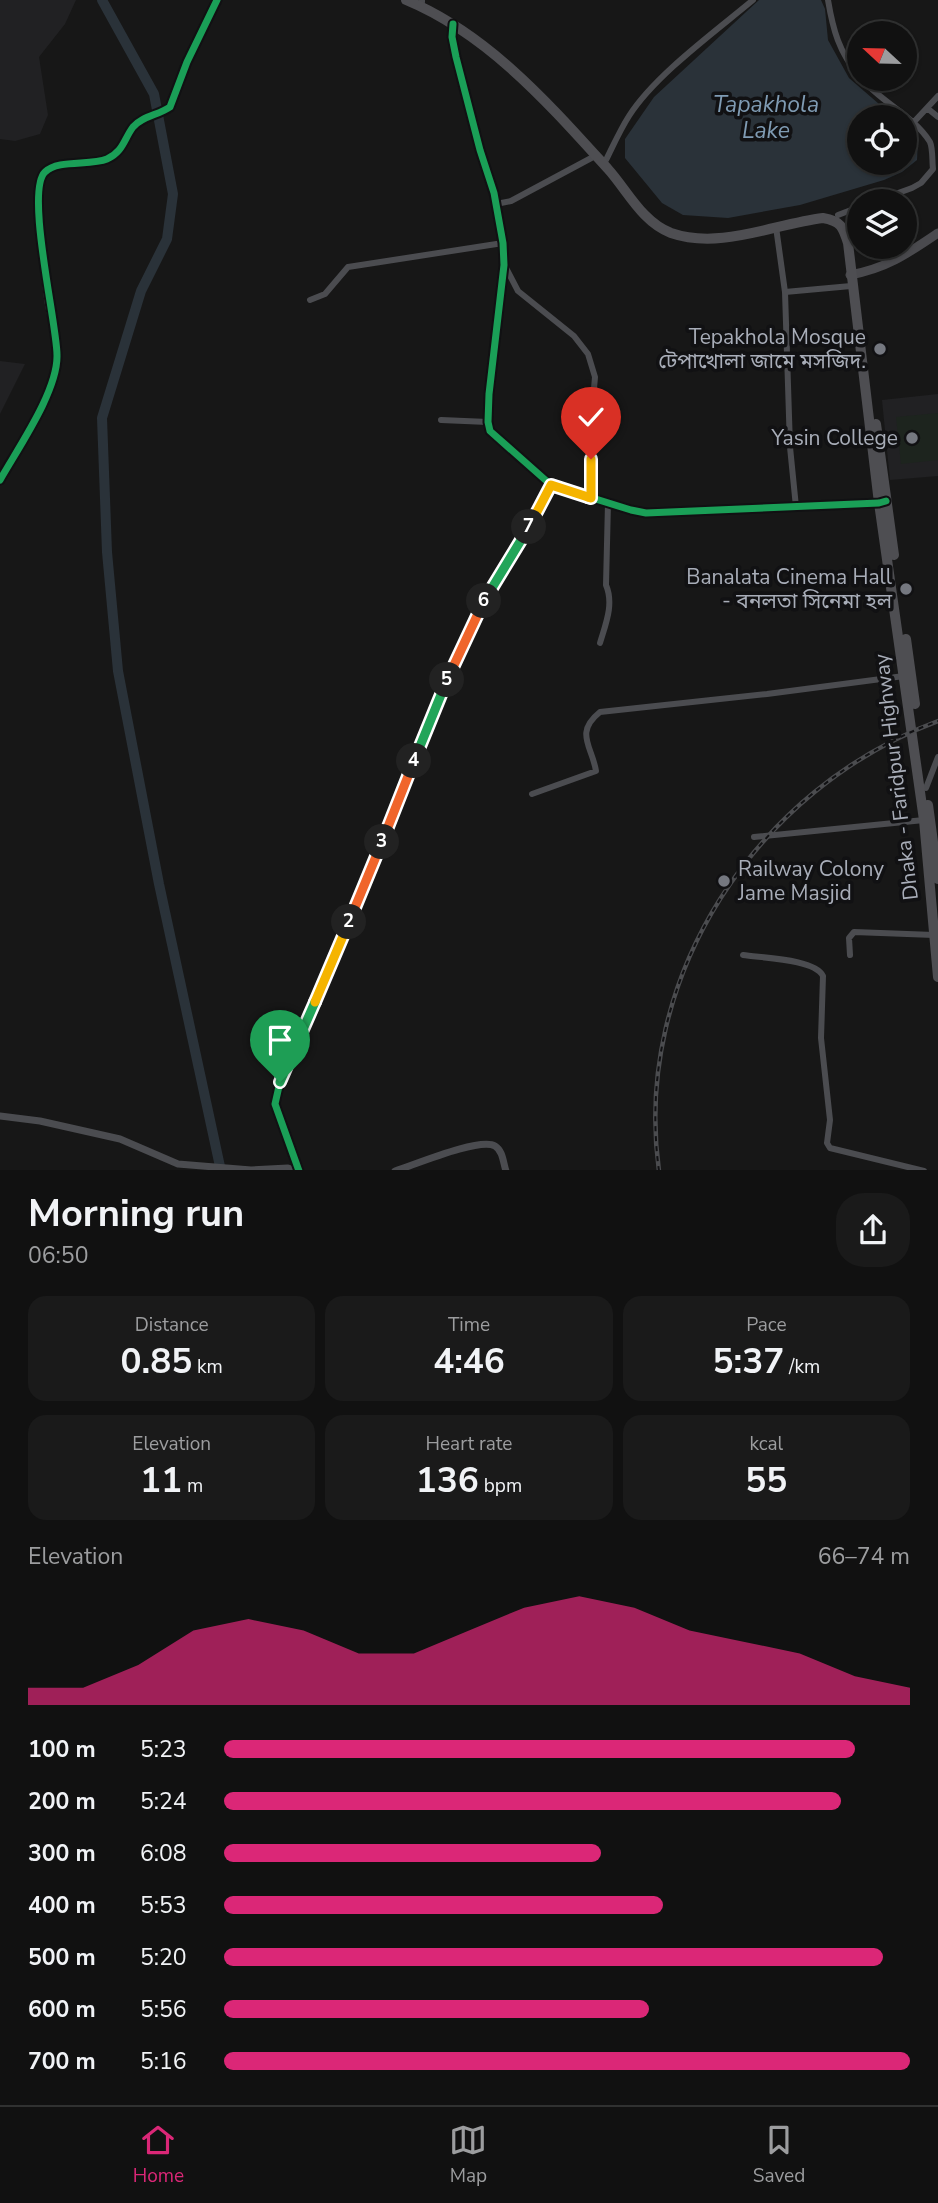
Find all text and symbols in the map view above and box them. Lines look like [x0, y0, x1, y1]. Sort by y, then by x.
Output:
north arrow [847, 21, 917, 91]
map controls [847, 21, 917, 259]
water label: Tapakhola Lake [713, 89, 819, 146]
button: locate [847, 105, 917, 175]
button: layers [847, 189, 917, 259]
place label: Tepakhola Mosque টেপাখোলা জামে মসজিদ. [658, 323, 866, 375]
marker: Tepakhola Mosque টেপাখোলা জামে মসজিদ. [872, 341, 888, 357]
pin [561, 387, 621, 459]
icon: check [572, 398, 610, 436]
place label: Yasin College [771, 424, 898, 452]
marker: Yasin College [904, 430, 920, 446]
pin: 7 [512, 510, 546, 544]
text: 7 [523, 513, 534, 539]
place label: Banalata Cinema Hall - বনলতা সিনেমা হল [686, 563, 893, 615]
marker: Banalata Cinema Hall - বনলতা সিনেমা হল [898, 581, 914, 597]
pin: 6 [466, 584, 502, 618]
text: 6 [478, 587, 489, 613]
street label: Dhaka - Faridpur Highway [867, 652, 925, 902]
pin: 5 [430, 662, 464, 698]
text: 5 [441, 666, 452, 692]
pin: 4 [396, 744, 432, 778]
text: 4 [408, 747, 419, 773]
pin: 3 [364, 824, 400, 860]
text: 3 [376, 828, 387, 854]
place label: Railway Colony Jame Masjid [737, 855, 884, 907]
marker: Railway Colony Jame Masjid [716, 873, 732, 889]
pin: 2 [332, 904, 366, 940]
text: 2 [343, 908, 354, 934]
pin [250, 1010, 310, 1082]
icon: arrive [261, 1021, 299, 1059]
text: Morning run [28, 1188, 244, 1239]
button: share [836, 1193, 910, 1267]
text: 06:50 [28, 1240, 88, 1271]
text: Distance [135, 1312, 209, 1338]
text: Time [448, 1312, 490, 1338]
text: Pace [746, 1312, 787, 1338]
text: 0.85 [120, 1338, 192, 1385]
text: 4:46 [433, 1338, 505, 1385]
text: 5:37 [713, 1338, 784, 1385]
text: km [192, 1354, 223, 1380]
text: /km [784, 1354, 820, 1380]
text: Elevation [132, 1431, 211, 1457]
text: Heart rate [426, 1431, 512, 1457]
text: kcal [749, 1431, 783, 1457]
text: 11 [140, 1457, 182, 1504]
text: 136 [416, 1457, 479, 1504]
text: 55 [745, 1457, 787, 1504]
text: m [182, 1473, 203, 1499]
text: bpm [479, 1473, 522, 1499]
text: Elevation [28, 1541, 123, 1572]
text: 66–74 m [818, 1541, 910, 1572]
text: 100 m [28, 1734, 96, 1765]
text: 5:23 [140, 1734, 187, 1765]
text: 200 m [28, 1786, 96, 1817]
text: 5:24 [140, 1786, 187, 1817]
text: 300 m [28, 1838, 96, 1869]
text: 6:08 [140, 1838, 187, 1869]
text: 400 m [28, 1890, 96, 1921]
text: 5:53 [140, 1890, 187, 1921]
text: 500 m [28, 1942, 96, 1973]
text: 5:20 [140, 1942, 187, 1973]
text: 600 m [28, 1994, 96, 2025]
text: 5:56 [140, 1994, 187, 2025]
text: 700 m [28, 2046, 96, 2077]
text: 5:16 [140, 2046, 187, 2077]
tab: Home [133, 2121, 184, 2189]
tab: Map [449, 2121, 487, 2189]
tab: Saved [753, 2121, 805, 2189]

